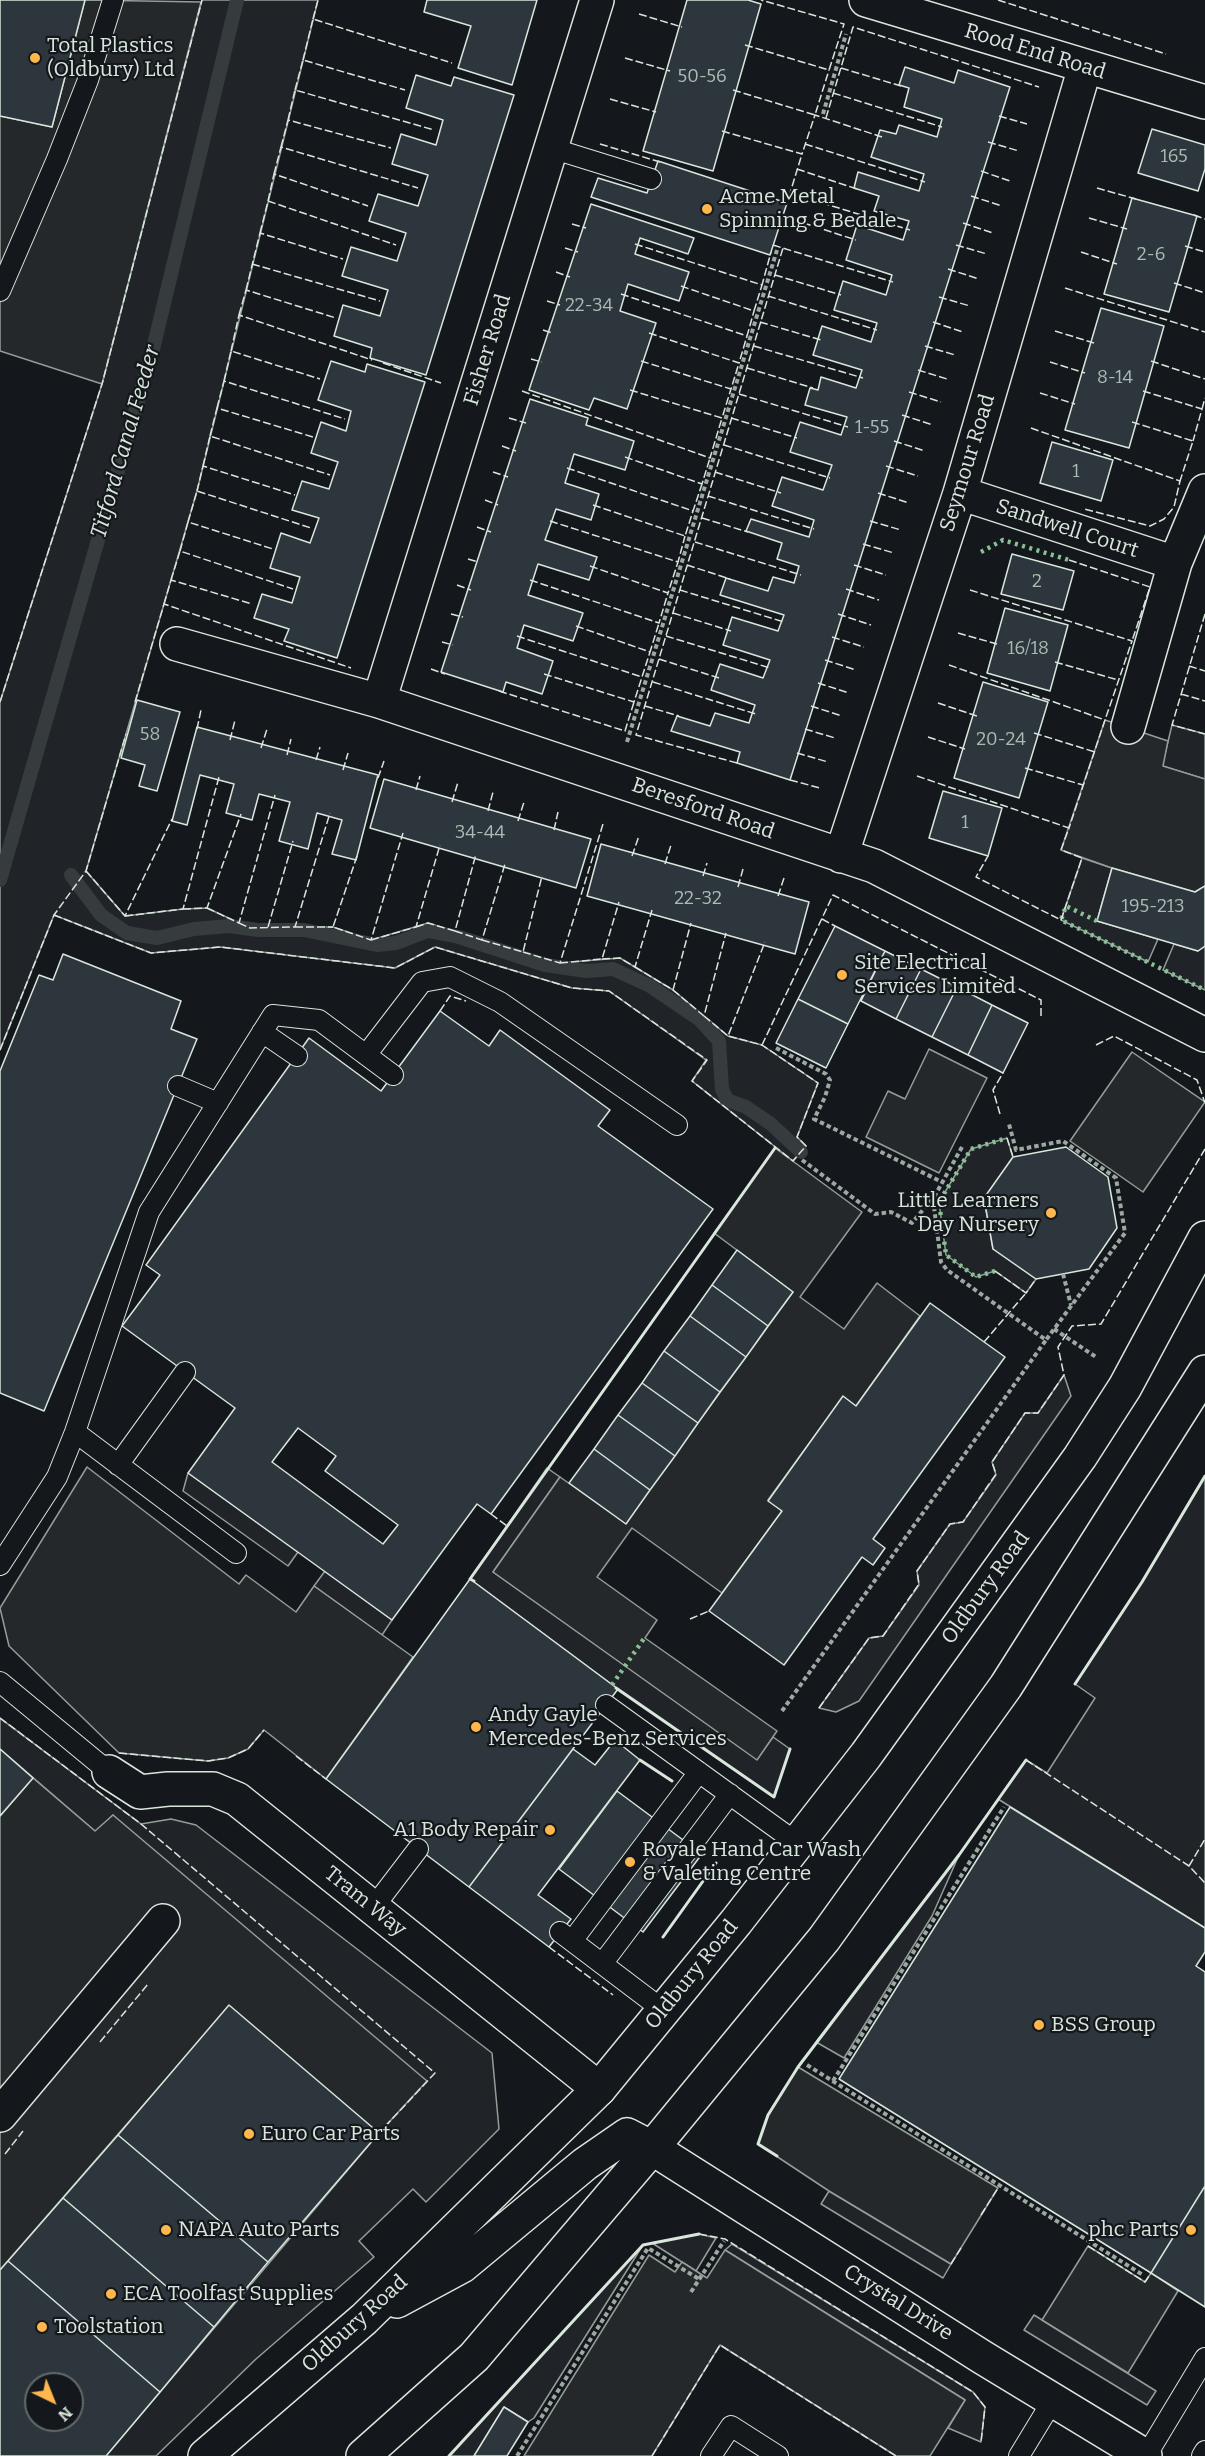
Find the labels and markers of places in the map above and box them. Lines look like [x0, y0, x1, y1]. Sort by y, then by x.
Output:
place label: Total Plastics (Oldbury) Ltd [47, 33, 175, 83]
marker: Total Plastics (Oldbury) Ltd [28, 51, 42, 65]
place label: Acme Metal Spinning & Bedale [719, 184, 896, 234]
marker: Acme Metal Spinning & Bedale [700, 202, 714, 216]
place label: Site Electrical Services Limited [854, 950, 1016, 1000]
marker: Site Electrical Services Limited [835, 968, 849, 982]
place label: Little Learners Day Nursery [898, 1188, 1039, 1238]
marker: Little Learners Day Nursery [1044, 1206, 1058, 1220]
place label: Andy Gayle Mercedes-Benz Services [488, 1702, 727, 1752]
marker: Andy Gayle Mercedes-Benz Services [469, 1720, 483, 1734]
place label: A1 Body Repair [393, 1817, 538, 1843]
marker: A1 Body Repair [543, 1823, 557, 1837]
place label: Royale Hand Car Wash & Valeting Centre [642, 1837, 861, 1887]
marker: Royale Hand Car Wash & Valeting Centre [623, 1855, 637, 1869]
place label: BSS Group [1051, 2012, 1156, 2038]
marker: BSS Group [1032, 2018, 1046, 2032]
place label: Euro Car Parts [261, 2121, 400, 2147]
marker: Euro Car Parts [242, 2127, 256, 2141]
place label: NAPA Auto Parts [178, 2217, 340, 2243]
place label: phc Parts [1088, 2217, 1179, 2243]
marker: NAPA Auto Parts [159, 2223, 173, 2237]
marker: phc Parts [1184, 2223, 1198, 2237]
place label: ECA Toolfast Supplies [123, 2281, 333, 2307]
marker: ECA Toolfast Supplies [104, 2287, 118, 2301]
place label: Toolstation [54, 2314, 164, 2340]
marker: Toolstation [35, 2320, 49, 2334]

